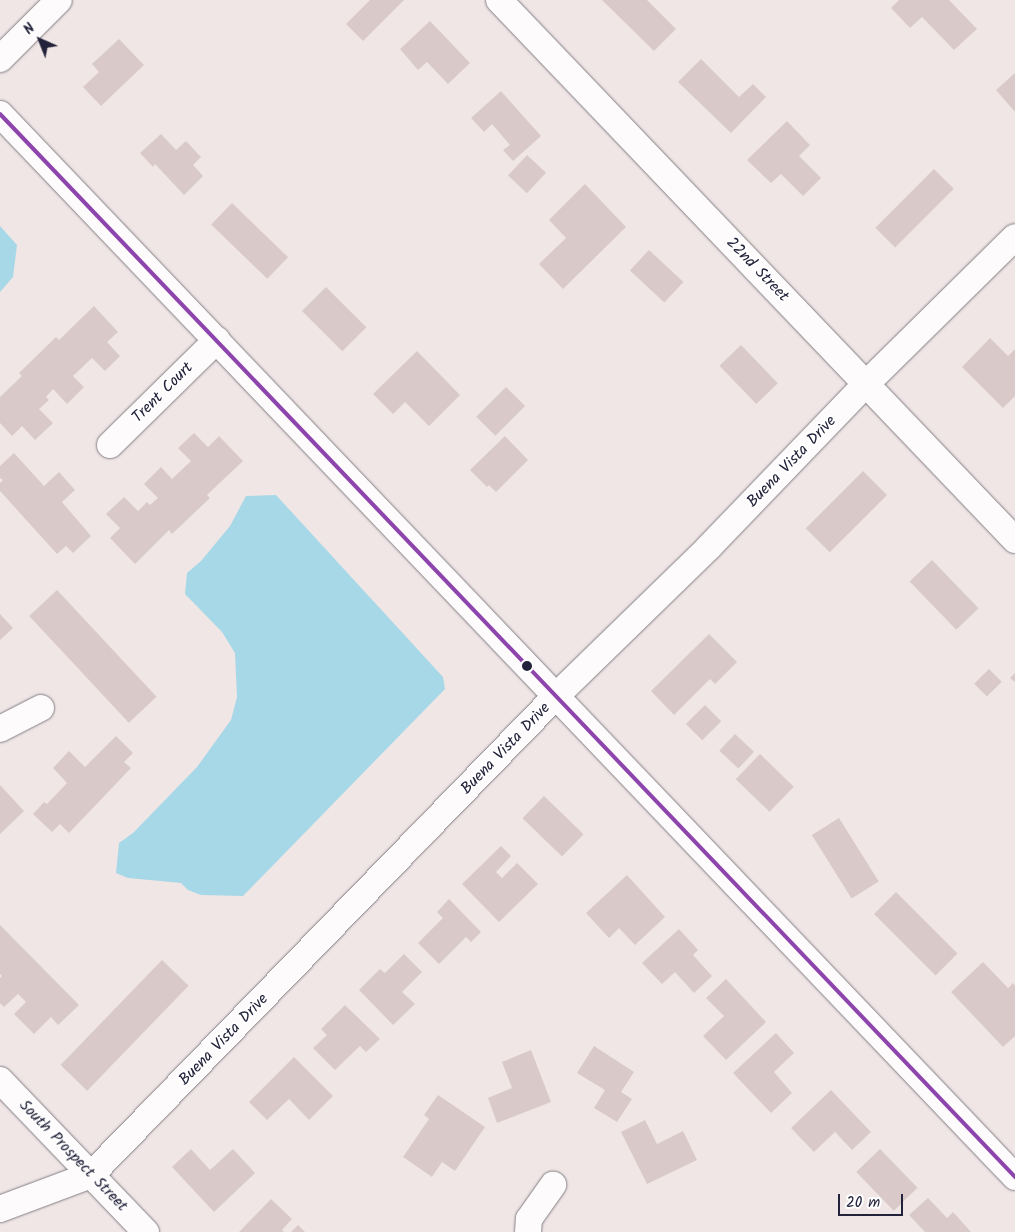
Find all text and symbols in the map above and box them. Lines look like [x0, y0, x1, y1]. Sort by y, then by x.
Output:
north arrow [15, 15, 65, 65]
text: N [19, 18, 40, 40]
street label: 22nd Street [722, 234, 792, 306]
street label: Trent Court [129, 359, 197, 427]
street label: Buena Vista Drive [743, 412, 841, 512]
unlabelled marker [522, 661, 532, 671]
street label: Buena Vista Drive [457, 699, 555, 799]
street label: Buena Vista Drive [175, 990, 273, 1090]
street label: South Prospect Street [15, 1096, 131, 1216]
scale bar [840, 1184, 905, 1216]
text: 20 m [846, 1191, 880, 1215]

